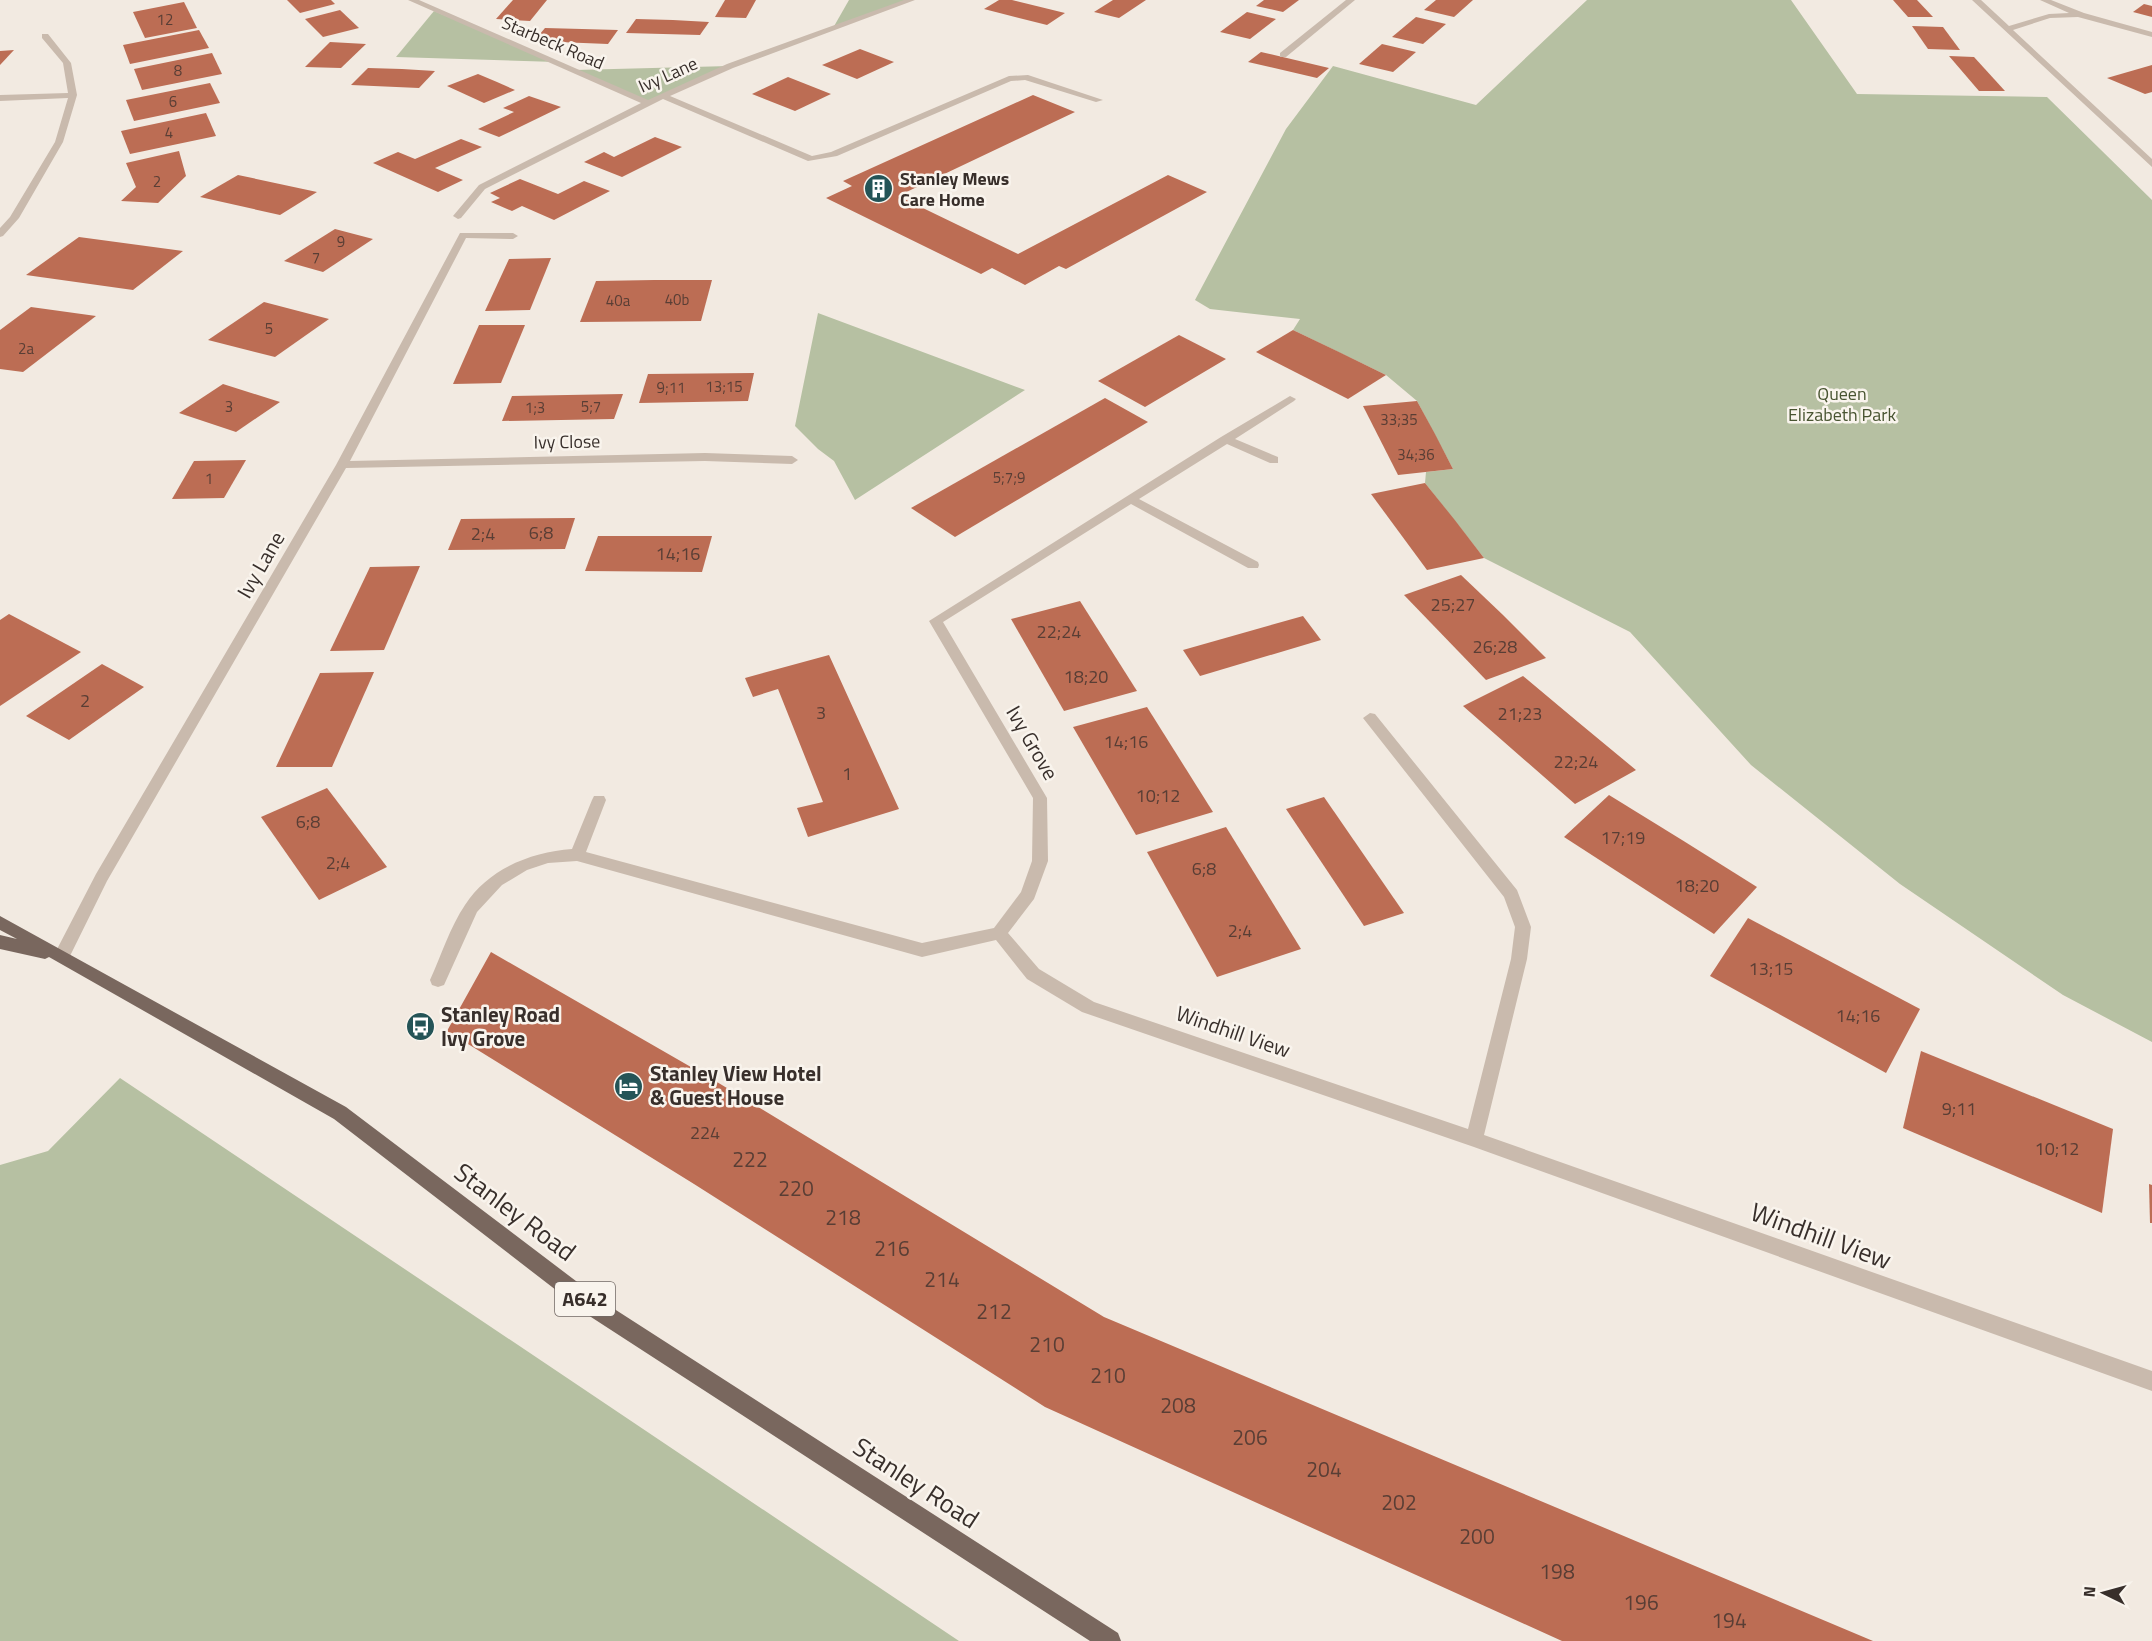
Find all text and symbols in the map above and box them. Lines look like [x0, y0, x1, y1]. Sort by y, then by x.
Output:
house number: 12 [157, 8, 173, 31]
street label: Starbeck Road [498, 9, 609, 76]
street label: Ivy Lane [634, 50, 702, 100]
house number: 8 [174, 59, 182, 82]
house number: 6 [169, 90, 177, 113]
house number: 4 [165, 121, 173, 144]
place label: Stanley Mews Care Home [900, 165, 1009, 213]
house number: 2 [153, 170, 161, 193]
building icon: Stanley Mews Care Home [863, 173, 895, 205]
house number: 9 [337, 230, 345, 253]
house number: 7 [312, 246, 320, 269]
house number: 40b [665, 288, 689, 311]
house number: 40a [606, 289, 631, 312]
house number: 5 [265, 317, 273, 340]
house number: 2a [18, 337, 34, 360]
house number: 13;15 [705, 375, 743, 398]
house number: 9;11 [657, 376, 685, 399]
park label: Queen Elizabeth Park [1788, 380, 1896, 428]
house number: 3 [225, 395, 233, 418]
house number: 5;7 [581, 395, 601, 418]
house number: 1;3 [525, 396, 545, 419]
house number: 33;35 [1380, 408, 1418, 431]
street label: Ivy Close [533, 427, 601, 456]
house number: 34;36 [1397, 443, 1435, 466]
house number: 5;7;9 [993, 466, 1025, 489]
house number: 1 [205, 467, 213, 490]
house number: 6;8 [529, 519, 553, 546]
house number: 2;4 [471, 520, 495, 547]
street label: Ivy Lane [228, 525, 292, 604]
house number: 14;16 [656, 540, 700, 567]
house number: 25;27 [1431, 591, 1475, 618]
house number: 22;24 [1037, 618, 1081, 645]
house number: 26;28 [1473, 633, 1517, 660]
house number: 18;20 [1064, 663, 1108, 690]
house number: 2 [80, 687, 90, 714]
house number: 3 [816, 699, 826, 726]
street label: Ivy Grove [999, 699, 1067, 786]
house number: 21;23 [1498, 700, 1542, 727]
house number: 14;16 [1104, 728, 1148, 755]
house number: 22;24 [1554, 748, 1598, 775]
house number: 1 [842, 760, 852, 787]
house number: 10;12 [1136, 782, 1180, 809]
house number: 6;8 [296, 808, 320, 835]
house number: 17;19 [1601, 824, 1645, 851]
house number: 2;4 [326, 849, 350, 876]
house number: 6;8 [1192, 855, 1216, 882]
house number: 18;20 [1675, 872, 1719, 899]
house number: 2;4 [1228, 917, 1252, 944]
house number: 13;15 [1749, 955, 1793, 982]
street label: Windhill View [1172, 997, 1295, 1066]
place label: Stanley Road Ivy Grove [441, 998, 560, 1054]
house number: 14;16 [1836, 1002, 1880, 1029]
bus stop icon: Stanley Road Ivy Grove [404, 1011, 436, 1043]
place label: Stanley View Hotel & Guest House [650, 1057, 822, 1113]
hotel icon: Stanley View Hotel & Guest House [613, 1070, 645, 1102]
house number: 9;11 [1942, 1095, 1976, 1122]
house number: 224 [690, 1119, 720, 1146]
house number: 10;12 [2035, 1135, 2079, 1162]
house number: 222 [732, 1143, 768, 1175]
street label: Stanley Road [446, 1153, 584, 1270]
house number: 220 [778, 1172, 814, 1204]
street label: Windhill View [1745, 1192, 1897, 1279]
house number: 218 [825, 1201, 861, 1233]
house number: 216 [874, 1232, 910, 1264]
house number: 214 [924, 1263, 960, 1295]
road number: A642 [555, 1282, 615, 1316]
house number: 212 [976, 1295, 1012, 1327]
house number: 210 [1029, 1328, 1065, 1360]
house number: 210 [1090, 1359, 1126, 1391]
house number: 208 [1160, 1389, 1196, 1421]
house number: 206 [1232, 1421, 1268, 1453]
street label: Stanley Road [845, 1427, 987, 1538]
house number: 204 [1306, 1453, 1342, 1485]
house number: 202 [1381, 1486, 1417, 1518]
house number: 200 [1459, 1520, 1495, 1552]
house number: 198 [1539, 1555, 1575, 1587]
north arrow [2074, 1563, 2134, 1623]
text: N [2077, 1585, 2101, 1598]
house number: 196 [1623, 1586, 1659, 1618]
house number: 194 [1711, 1604, 1747, 1636]

